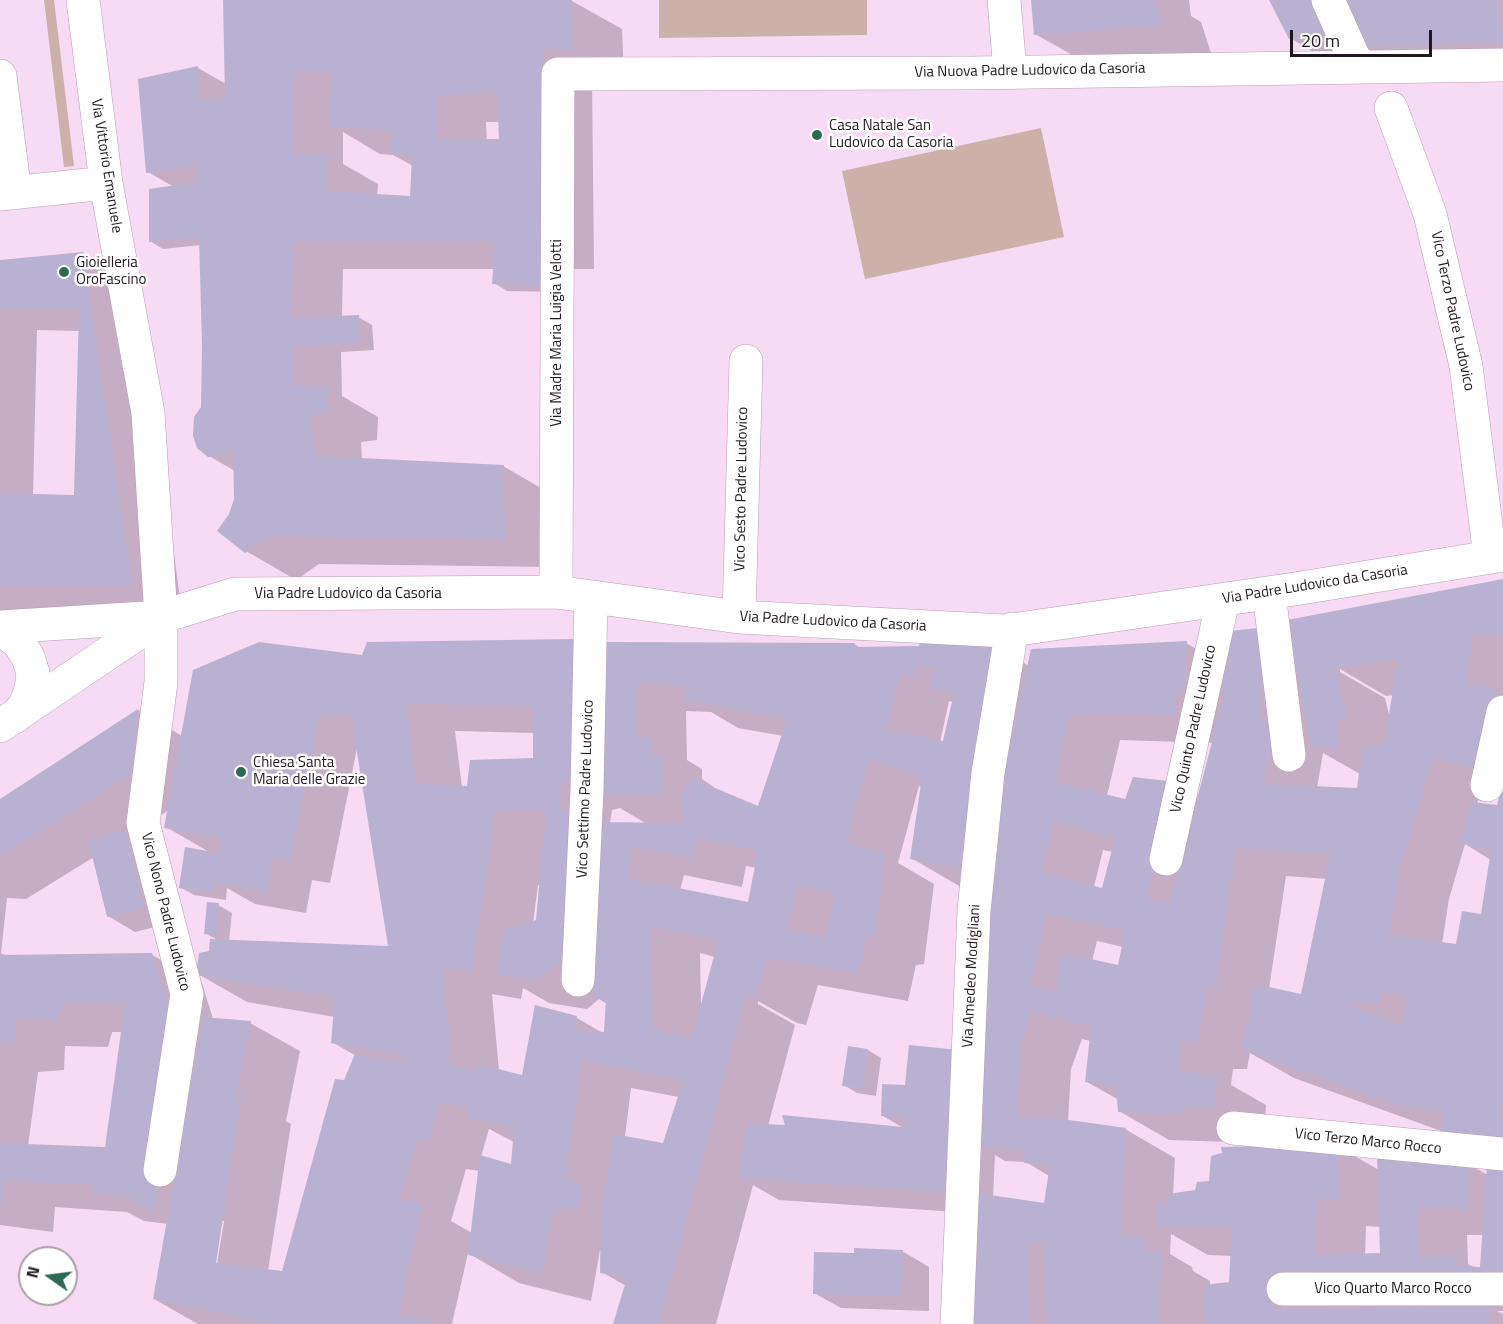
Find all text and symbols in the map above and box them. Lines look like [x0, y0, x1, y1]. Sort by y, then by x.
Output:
scale bar [1293, 18, 1436, 56]
text: 20 m [1301, 27, 1340, 54]
street label: Via Nuova Padre Ludovico da Casoria [914, 60, 1146, 82]
street label: Via Vittorio Emanuele [86, 97, 126, 235]
place label: Casa Natale San Ludovico da Casoria [829, 117, 953, 152]
marker: Casa Natale San Ludovico da Casoria [810, 128, 824, 142]
street label: Vico Terzo Padre Ludovico [1426, 229, 1478, 393]
street label: Via Madre Maria Luigia Velotti [548, 239, 566, 427]
place label: Gioielleria OroFascino [76, 254, 146, 289]
marker: Gioielleria OroFascino [57, 265, 71, 279]
street label: Vico Sesto Padre Ludovico [732, 407, 752, 571]
street label: Via Padre Ludovico da Casoria [1221, 561, 1409, 609]
street label: Via Padre Ludovico da Casoria [254, 585, 442, 603]
street label: Via Padre Ludovico da Casoria [739, 608, 927, 636]
street label: Vico Quinto Padre Ludovico [1167, 643, 1221, 815]
street label: Vico Settimo Padre Ludovico [574, 699, 598, 879]
place label: Chiesa Santa Maria delle Grazie [253, 754, 365, 789]
marker: Chiesa Santa Maria delle Grazie [234, 765, 248, 779]
street label: Vico Nono Padre Ludovico [137, 831, 193, 993]
street label: Via Amedeo Modigliani [959, 904, 985, 1048]
street label: Vico Terzo Marco Rocco [1294, 1125, 1442, 1159]
north arrow [18, 1246, 78, 1306]
text: N [19, 1264, 45, 1280]
street label: Vico Quarto Marco Rocco [1314, 1280, 1472, 1298]

